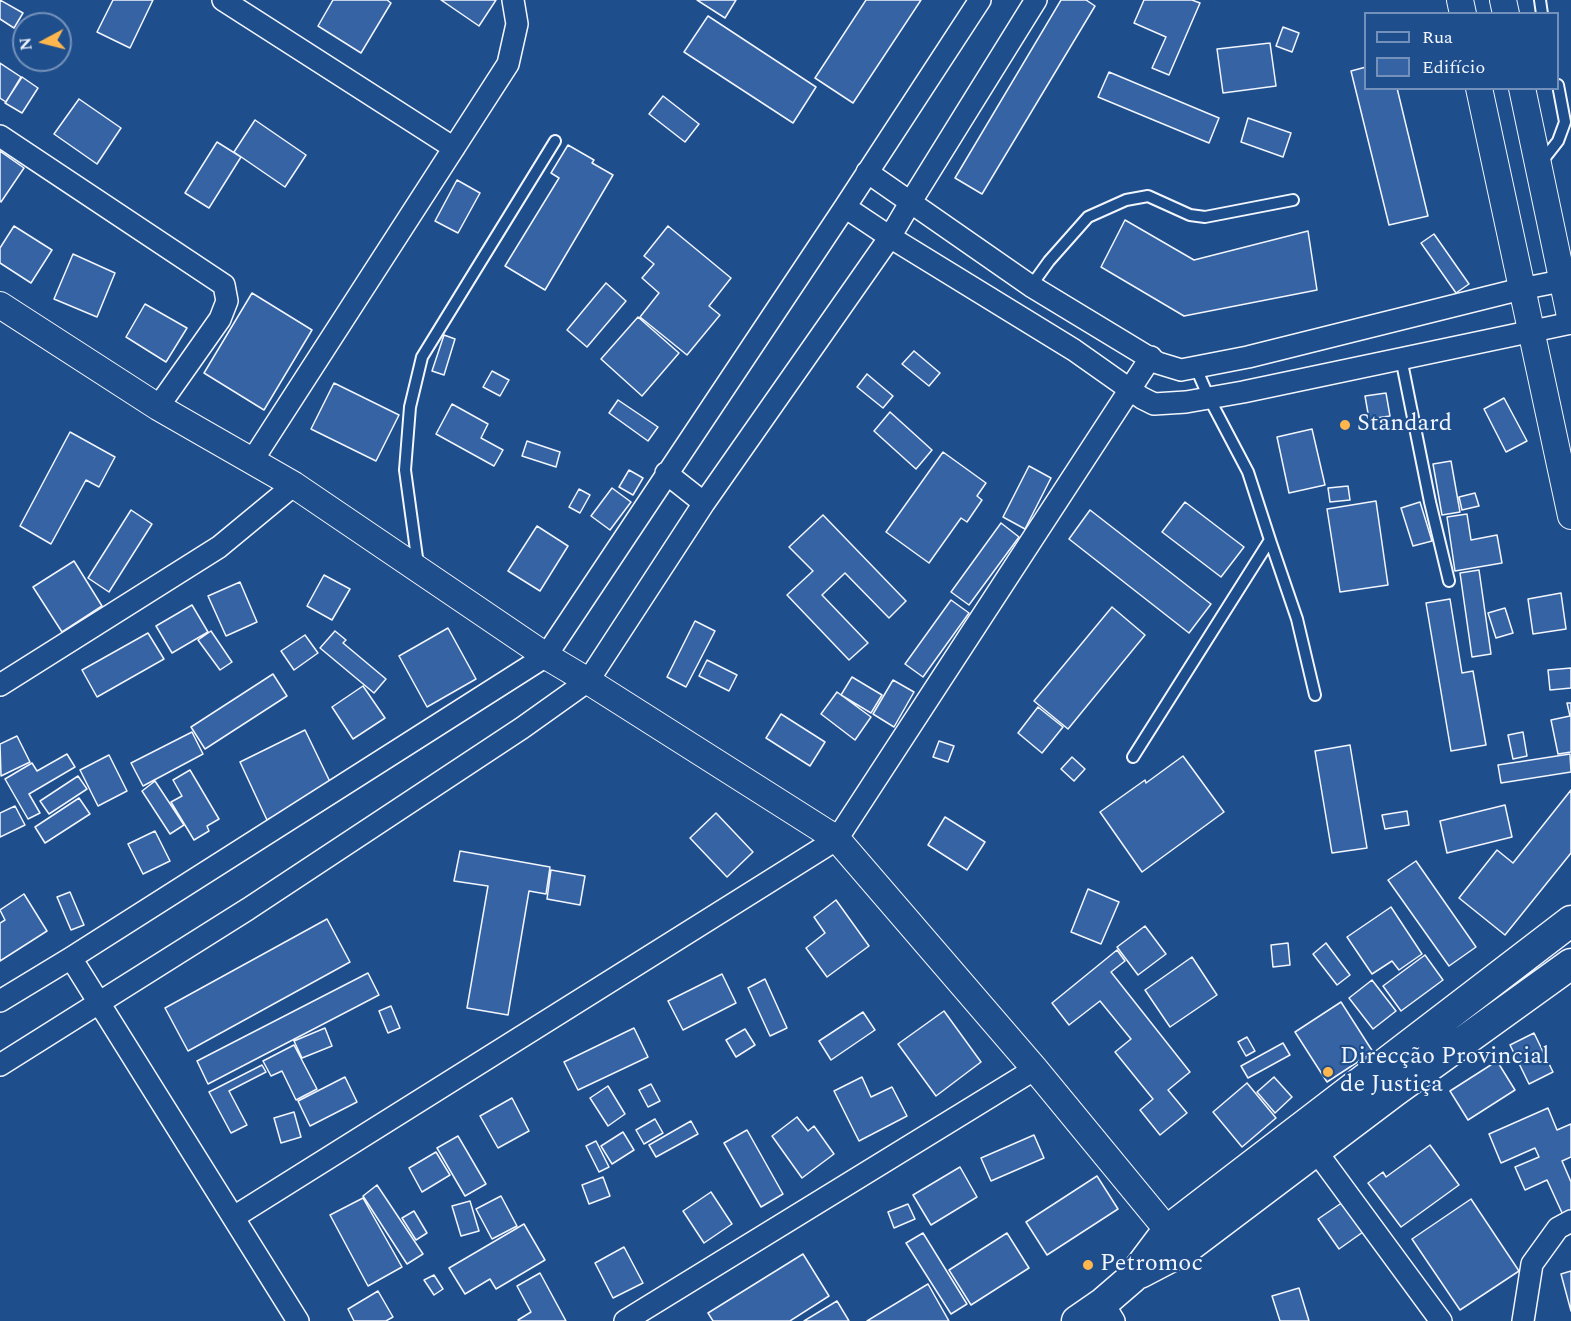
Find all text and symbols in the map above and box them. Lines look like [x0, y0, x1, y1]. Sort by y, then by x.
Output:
north arrow [12, 12, 72, 72]
legend [1364, 12, 1559, 90]
text: Rua [1422, 24, 1453, 51]
text: N [13, 36, 39, 52]
text: Edifício [1422, 54, 1485, 81]
place label: Standard [1357, 411, 1452, 439]
marker: Standard [1338, 418, 1352, 432]
place label: Direcção Provincial de Justiça [1340, 1044, 1549, 1100]
marker: Direcção Provincial de Justiça [1321, 1065, 1335, 1079]
place label: Petromoc [1100, 1251, 1203, 1279]
marker: Petromoc [1081, 1258, 1095, 1272]

